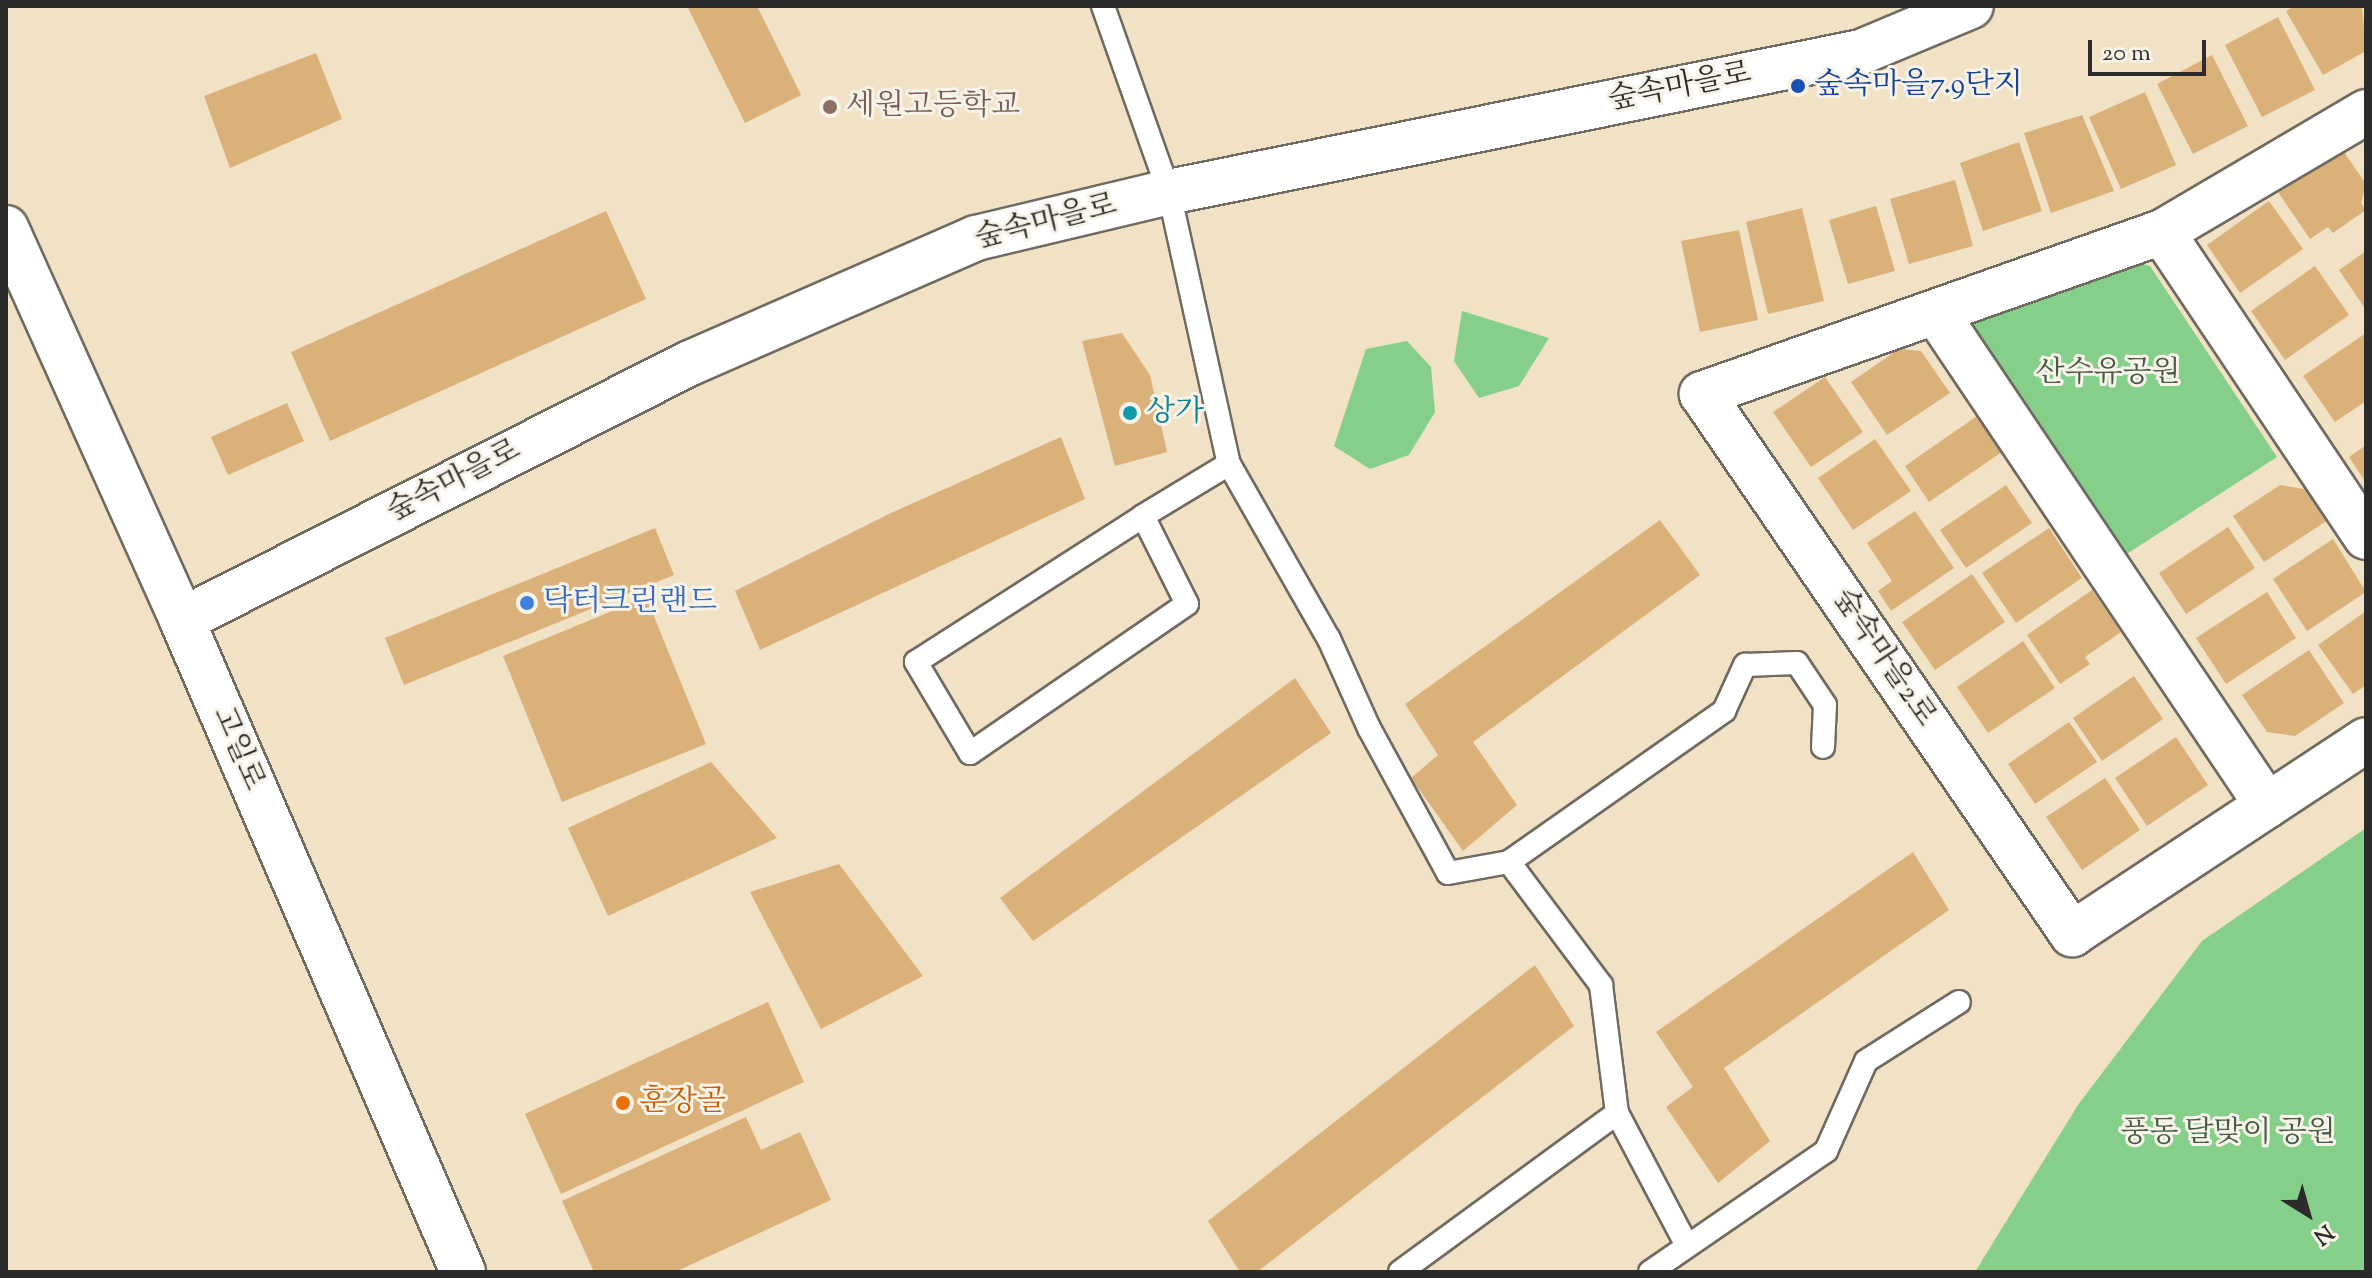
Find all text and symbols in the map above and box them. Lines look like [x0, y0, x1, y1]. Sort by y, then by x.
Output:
scale bar [2092, 24, 2210, 74]
text: 20 m [2102, 37, 2151, 71]
street label: 숲속마을로 [1605, 57, 1755, 119]
place label: 숲속마을7.9단지 [1814, 68, 2023, 104]
marker: 숲속마을7.9단지 [1789, 77, 1807, 95]
place label: 세원고등학교 [846, 89, 1020, 125]
marker: 세원고등학교 [821, 98, 839, 116]
street label: 숲속마을로 [971, 188, 1121, 258]
park label: 산수유공원 [2036, 356, 2180, 392]
place label: 상가 [1146, 395, 1204, 431]
marker: 상가 [1121, 404, 1139, 422]
street label: 숲속마을로 [381, 433, 527, 531]
street label: 숲속마을2로 [1824, 582, 1942, 734]
place label: 닥터크린랜드 [543, 585, 717, 621]
marker: 닥터크린랜드 [518, 594, 536, 612]
street label: 고일로 [203, 702, 271, 796]
place label: 훈장골 [639, 1085, 726, 1121]
marker: 훈장골 [614, 1094, 632, 1112]
park label: 풍동 달맞이 공원 [2120, 1116, 2336, 1152]
north arrow [2268, 1174, 2348, 1254]
text: N [2306, 1215, 2339, 1251]

